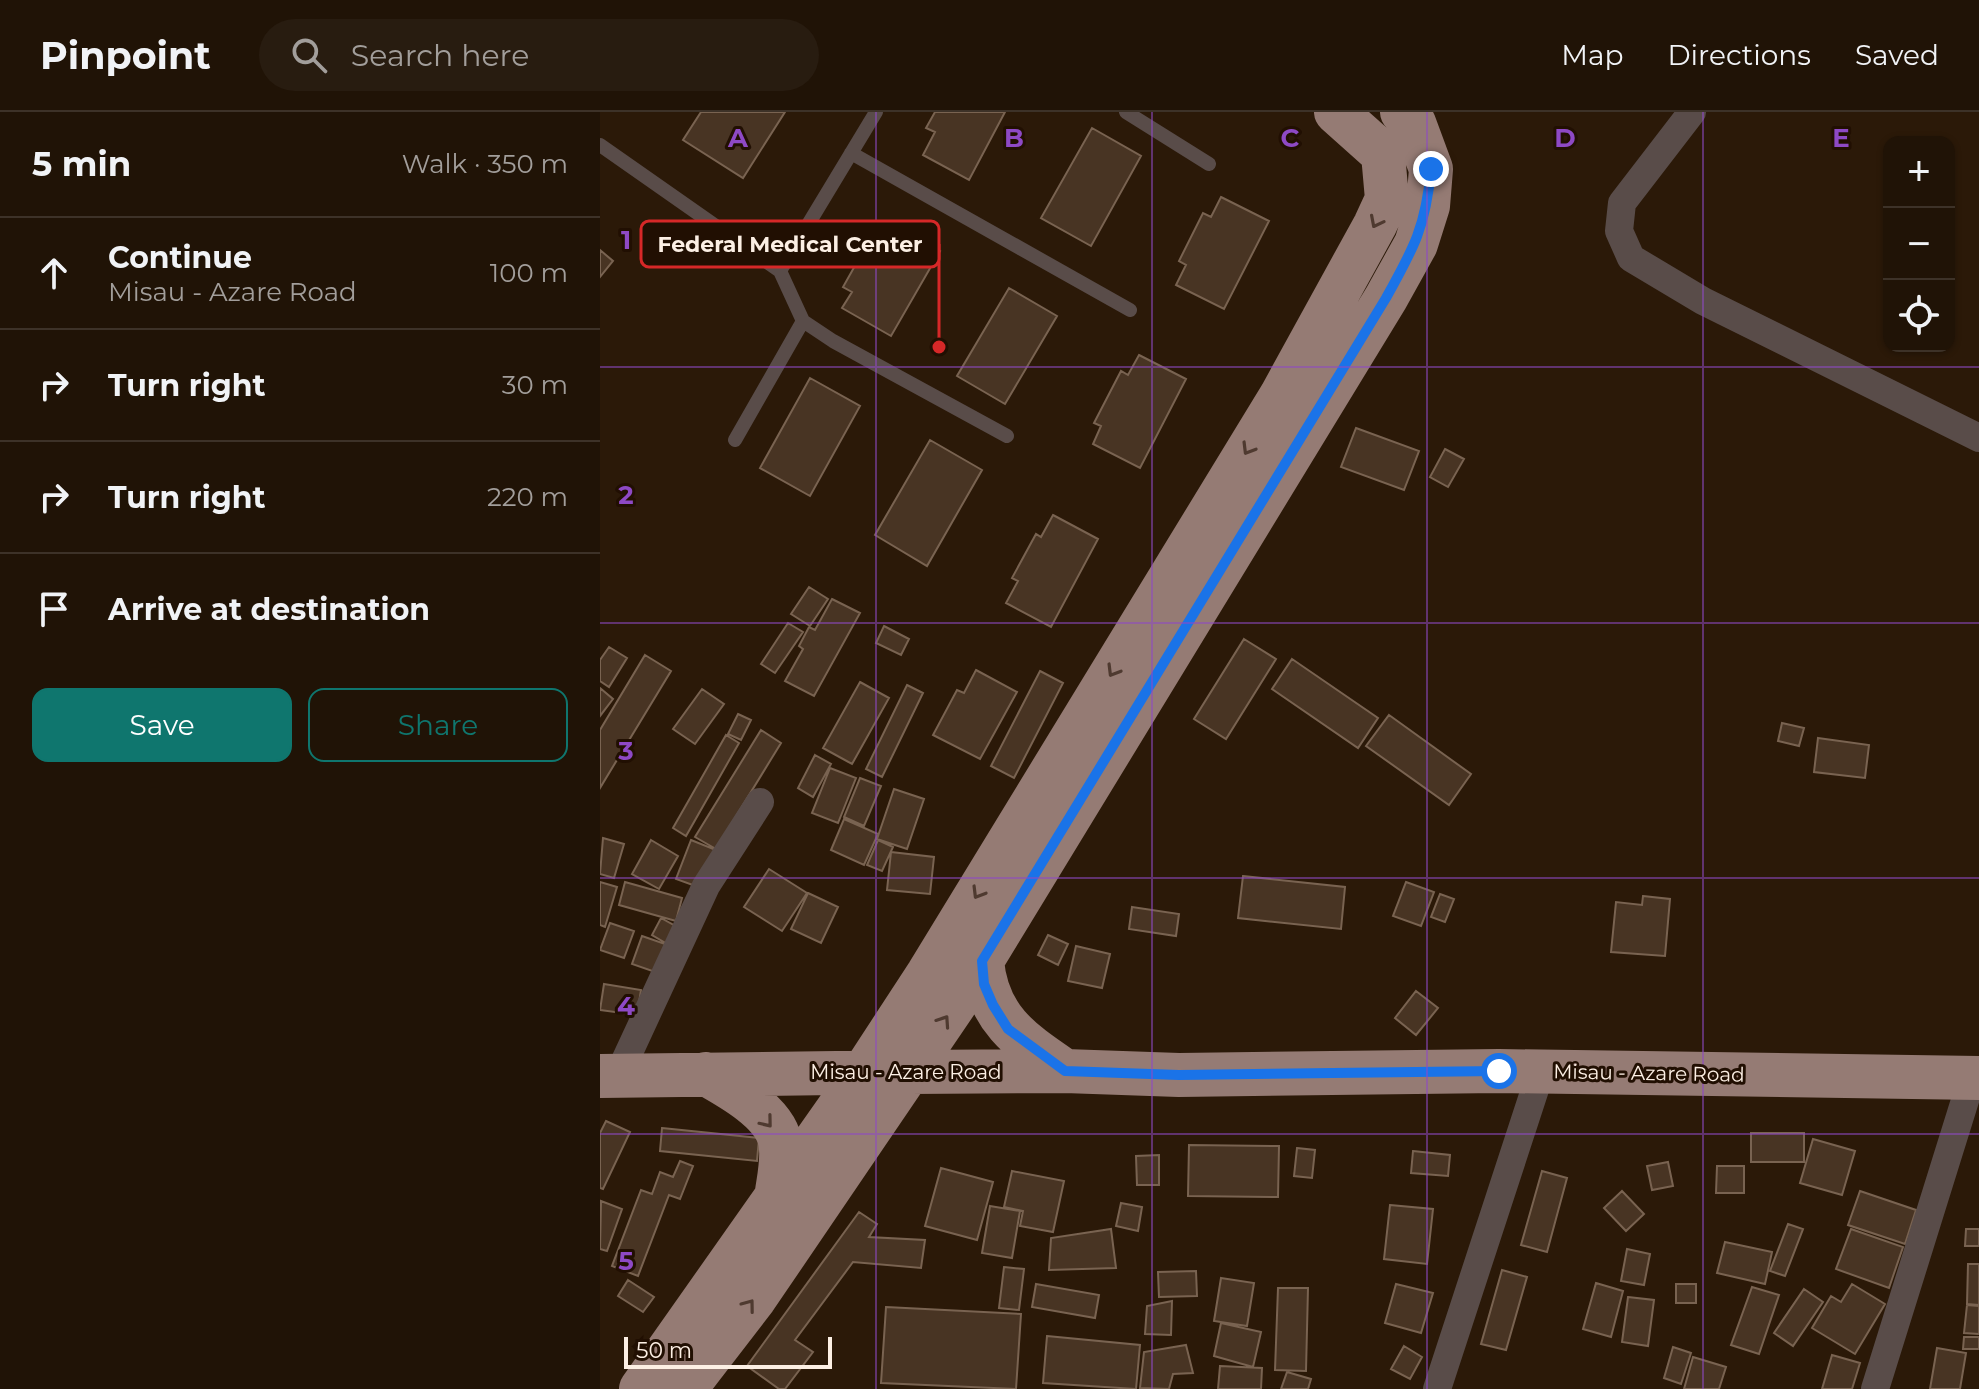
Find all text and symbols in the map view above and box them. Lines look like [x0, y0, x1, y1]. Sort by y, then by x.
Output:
search box [259, 19, 819, 91]
text: Pinpoint [40, 32, 211, 79]
icon: search [287, 33, 331, 77]
text: Search here [351, 37, 529, 74]
text: Map [1561, 38, 1623, 72]
text: Directions [1667, 38, 1811, 72]
text: Saved [1855, 38, 1939, 72]
text: A [727, 122, 749, 154]
text: B [1004, 122, 1024, 154]
text: C [1281, 122, 1300, 154]
text: D [1554, 122, 1576, 154]
text: E [1832, 122, 1850, 154]
map controls [1883, 136, 1955, 352]
button: + [1883, 136, 1955, 208]
text: 5 min [32, 143, 131, 185]
text: Walk · 350 m [402, 148, 568, 180]
route end [1413, 151, 1449, 187]
button: − [1883, 208, 1955, 280]
one-way arrow [1370, 214, 1386, 229]
callout: Federal Medical Center [641, 221, 939, 267]
text: 1 [621, 224, 631, 256]
text: Federal Medical Center [657, 231, 923, 258]
text: Continue [108, 239, 252, 276]
icon: ahead [32, 251, 76, 295]
text: 100 m [490, 257, 568, 289]
text: Misau - Azare Road [108, 276, 357, 308]
button: locate [1883, 280, 1955, 352]
icon: right [32, 363, 76, 407]
text: Turn right [108, 367, 265, 404]
text: 30 m [502, 369, 568, 401]
one-way arrow [1243, 440, 1258, 455]
icon: right [32, 475, 76, 519]
text: Turn right [108, 479, 265, 516]
text: 2 [618, 479, 634, 511]
text: 220 m [487, 481, 568, 513]
icon: arrive [32, 587, 76, 631]
text: Arrive at destination [108, 591, 430, 628]
one-way arrow [1107, 662, 1123, 677]
button: Save [32, 688, 292, 762]
button: Share [308, 688, 568, 762]
text: 3 [617, 735, 634, 767]
one-way arrow [972, 884, 987, 899]
text: 4 [617, 990, 635, 1022]
one-way arrow [934, 1016, 949, 1030]
route start [1481, 1053, 1517, 1089]
street label: Misau - Azare Road [1553, 1059, 1745, 1087]
street label: Misau - Azare Road [810, 1060, 1002, 1084]
one-way arrow [758, 1112, 772, 1127]
text: 5 [618, 1245, 634, 1277]
one-way arrow [740, 1299, 754, 1313]
scale bar [624, 1333, 832, 1369]
text: 50 m [636, 1337, 692, 1364]

